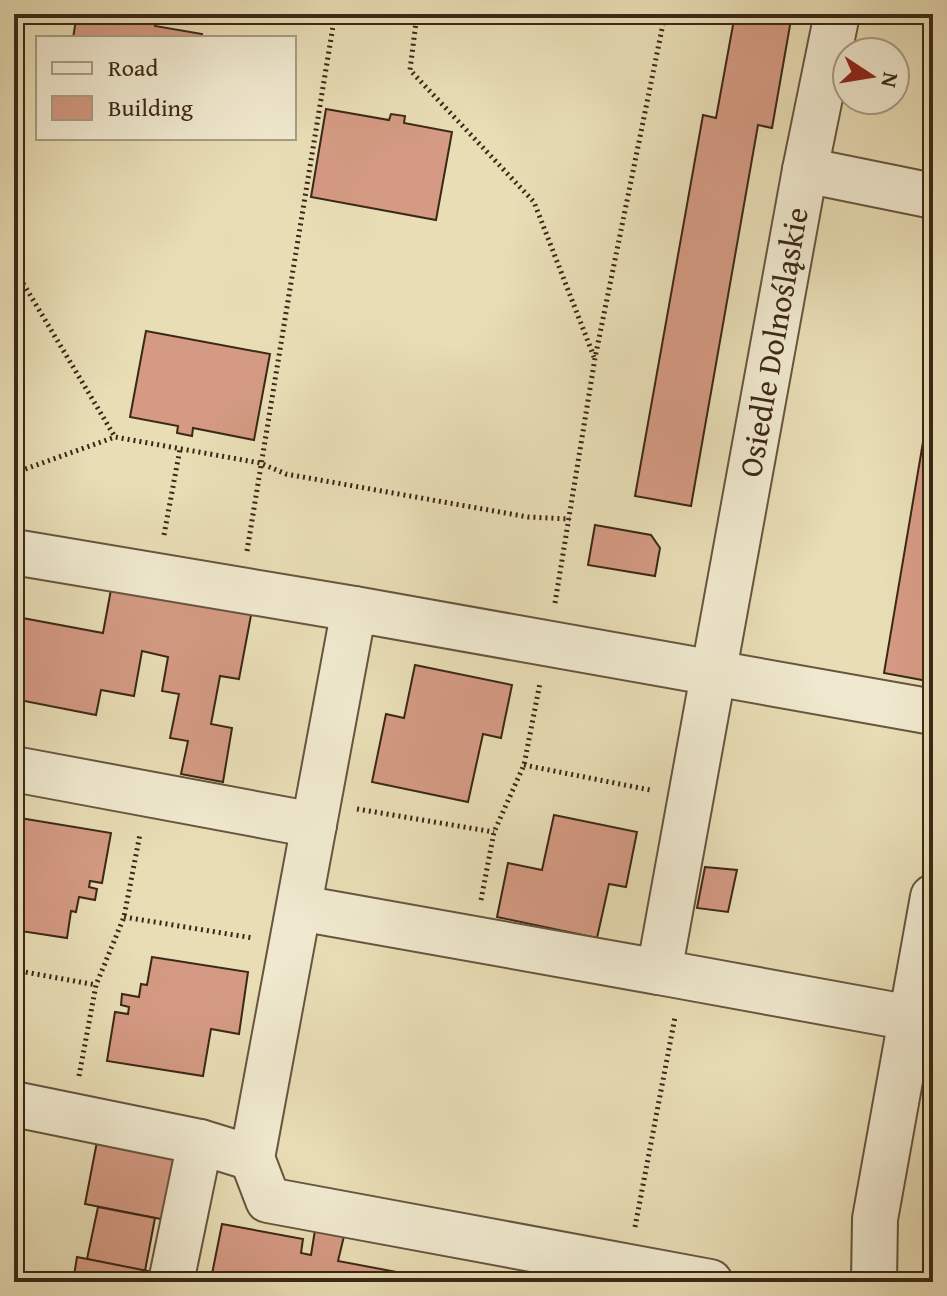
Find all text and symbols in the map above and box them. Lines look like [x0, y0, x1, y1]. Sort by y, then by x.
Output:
legend [36, 36, 296, 140]
north arrow [831, 36, 911, 116]
text: Road [108, 50, 158, 85]
text: N [873, 70, 908, 91]
text: Building [108, 90, 193, 125]
street label: Osiedle Dolnośląskie [726, 203, 820, 481]

